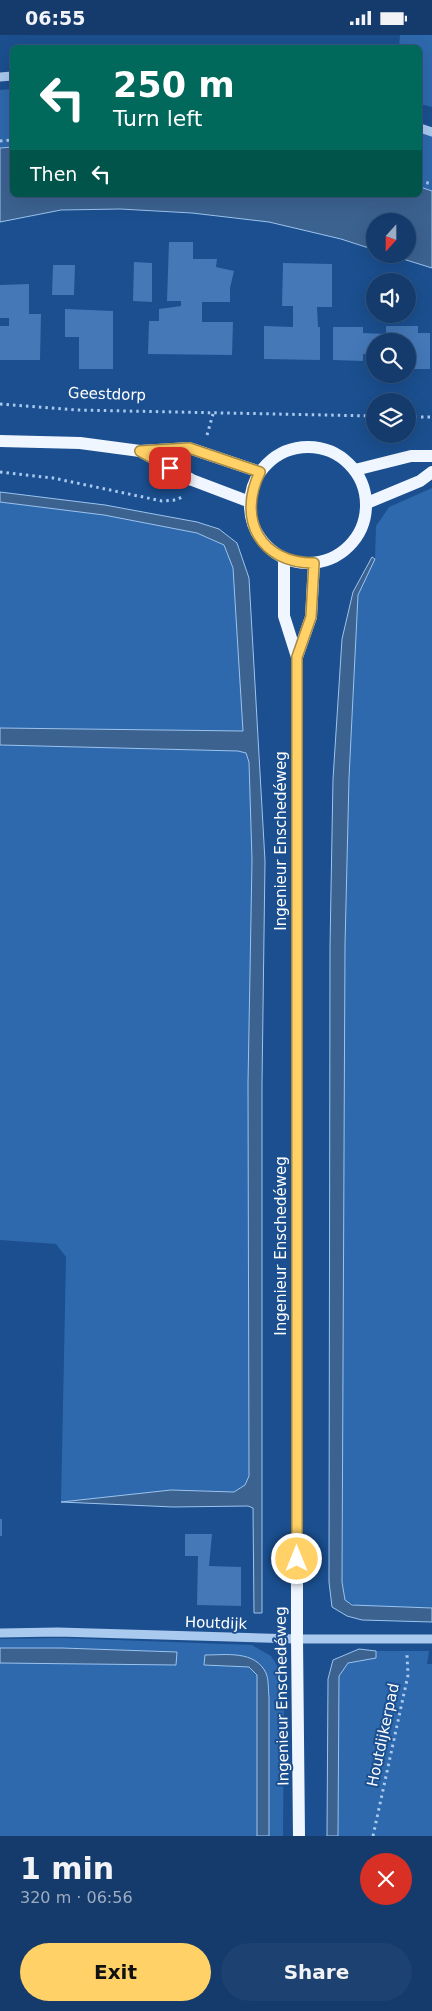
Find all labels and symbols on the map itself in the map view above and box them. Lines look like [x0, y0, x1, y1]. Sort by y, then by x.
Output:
north arrow [366, 213, 416, 263]
street label: Geestdorp [68, 384, 146, 404]
pin [149, 447, 191, 489]
street label: Ingenieur Enschedéweg [272, 751, 290, 931]
street label: Ingenieur Enschedéweg [272, 1156, 290, 1336]
position arrow [270, 1532, 322, 1584]
street label: Ingenieur Enschedéweg [271, 1606, 293, 1786]
street label: Houtdijk [185, 1613, 248, 1633]
street label: Houtdijkerpad [363, 1682, 403, 1788]

